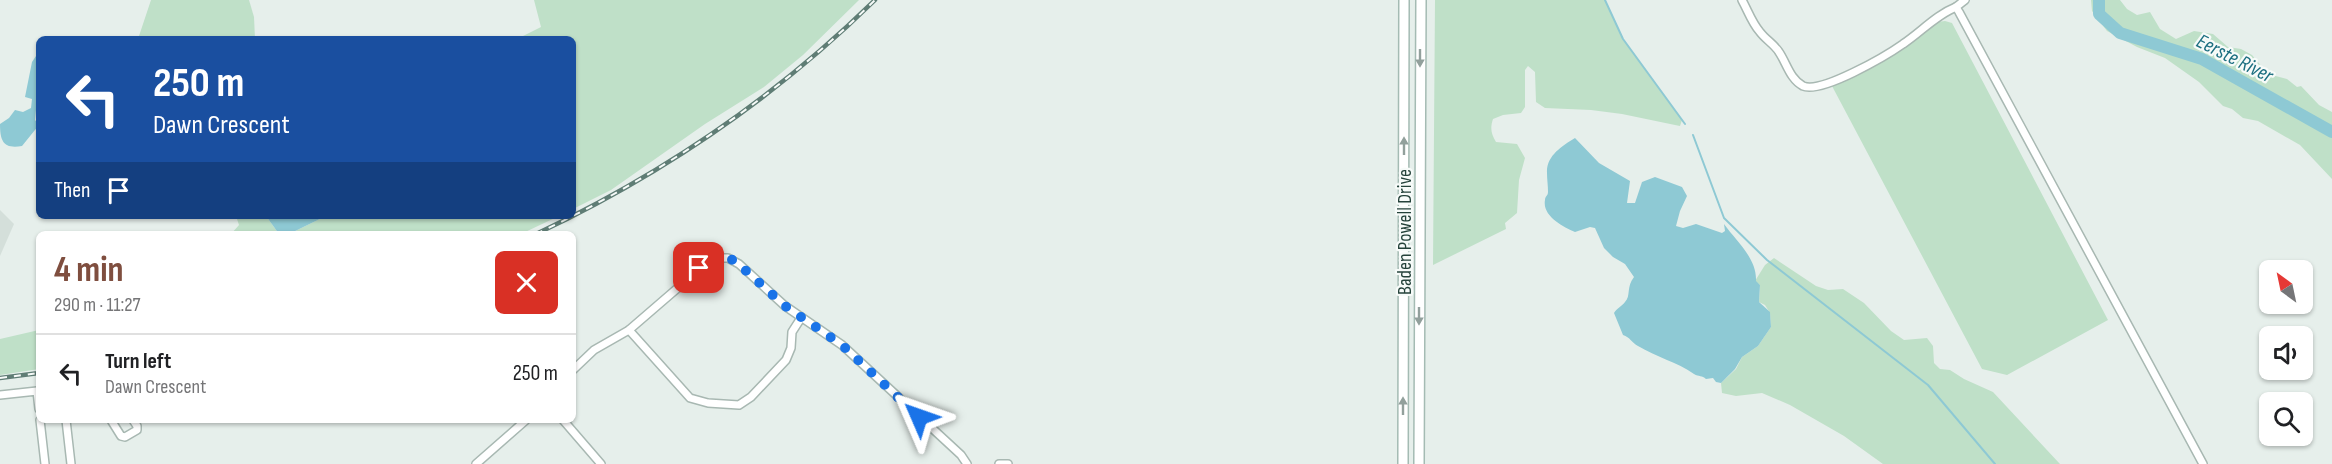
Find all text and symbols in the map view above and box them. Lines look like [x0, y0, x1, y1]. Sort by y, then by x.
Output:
water label: Eerste River [2192, 29, 2278, 89]
one-way arrow [1415, 49, 1425, 68]
text: 250 m [153, 58, 244, 109]
icon: left [54, 60, 132, 138]
text: Dawn Crescent [153, 109, 290, 141]
one-way arrow [1399, 137, 1409, 156]
street label: Baden Powell Drive [1393, 169, 1417, 295]
icon: arrive [102, 174, 135, 207]
text: Then [54, 177, 90, 204]
pin [673, 242, 724, 293]
text: 4 min [54, 249, 124, 292]
button: close [495, 251, 558, 314]
icon: arrive [682, 251, 715, 284]
north arrow [2259, 260, 2313, 314]
map controls [2259, 260, 2313, 446]
text: 290 m · 11:27 [54, 293, 140, 317]
one-way arrow [1414, 307, 1424, 326]
button: sound [2259, 326, 2313, 380]
text: Turn left [105, 348, 171, 375]
icon: left [54, 357, 87, 390]
text: 250 m [513, 360, 558, 387]
text: Dawn Crescent [105, 375, 206, 399]
position arrow [887, 385, 951, 449]
button: search [2259, 392, 2313, 446]
one-way arrow [1398, 396, 1408, 415]

